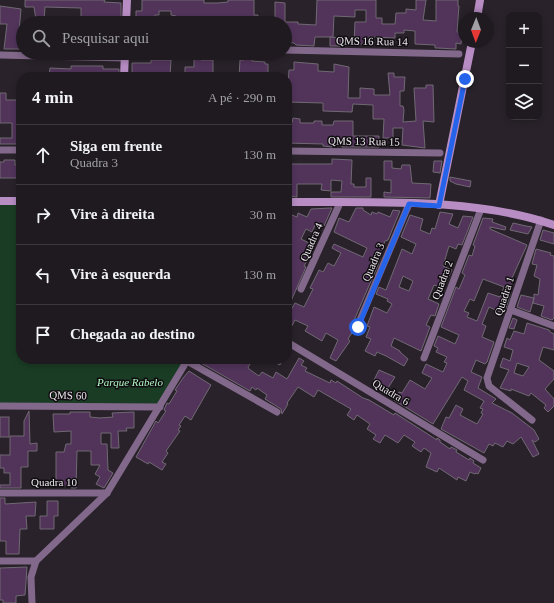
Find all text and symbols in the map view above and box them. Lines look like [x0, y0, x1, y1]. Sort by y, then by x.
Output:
north arrow [458, 12, 494, 48]
map controls [506, 12, 542, 120]
button: + [506, 12, 542, 48]
search box [16, 16, 292, 60]
icon: search [30, 27, 52, 49]
text: Pesquisar aqui [62, 30, 149, 46]
street label: QMS 16 Rua 14 [336, 34, 409, 48]
button: − [506, 48, 542, 84]
route end [456, 70, 474, 88]
button: layers [506, 84, 542, 120]
text: 4 min [32, 88, 73, 107]
text: A pé · 290 m [208, 90, 276, 105]
street label: QMS 13 Rua 15 [328, 134, 401, 148]
text: Siga em frente [70, 138, 162, 154]
icon: ahead [32, 144, 54, 166]
text: 130 m [243, 147, 276, 162]
text: Quadra 3 [70, 155, 118, 170]
icon: right [32, 204, 54, 226]
text: Vire à direita [70, 206, 155, 222]
text: 30 m [250, 207, 276, 222]
street label: Quadra 4 [297, 221, 325, 263]
street label: Quadra 3 [360, 241, 387, 283]
street label: Quadra 2 [429, 259, 455, 301]
icon: left [32, 264, 54, 286]
text: Vire à esquerda [70, 266, 171, 282]
text: 130 m [243, 267, 276, 282]
street label: Quadra 1 [492, 275, 516, 317]
route start [349, 318, 367, 336]
icon: arrive [32, 324, 54, 346]
text: Chegada ao destino [70, 326, 195, 342]
park label: Parque Rabelo [96, 376, 163, 388]
street label: Quadra 6 [370, 376, 412, 408]
street label: QMS 60 [49, 389, 87, 401]
street label: Quadra 10 [31, 476, 78, 488]

